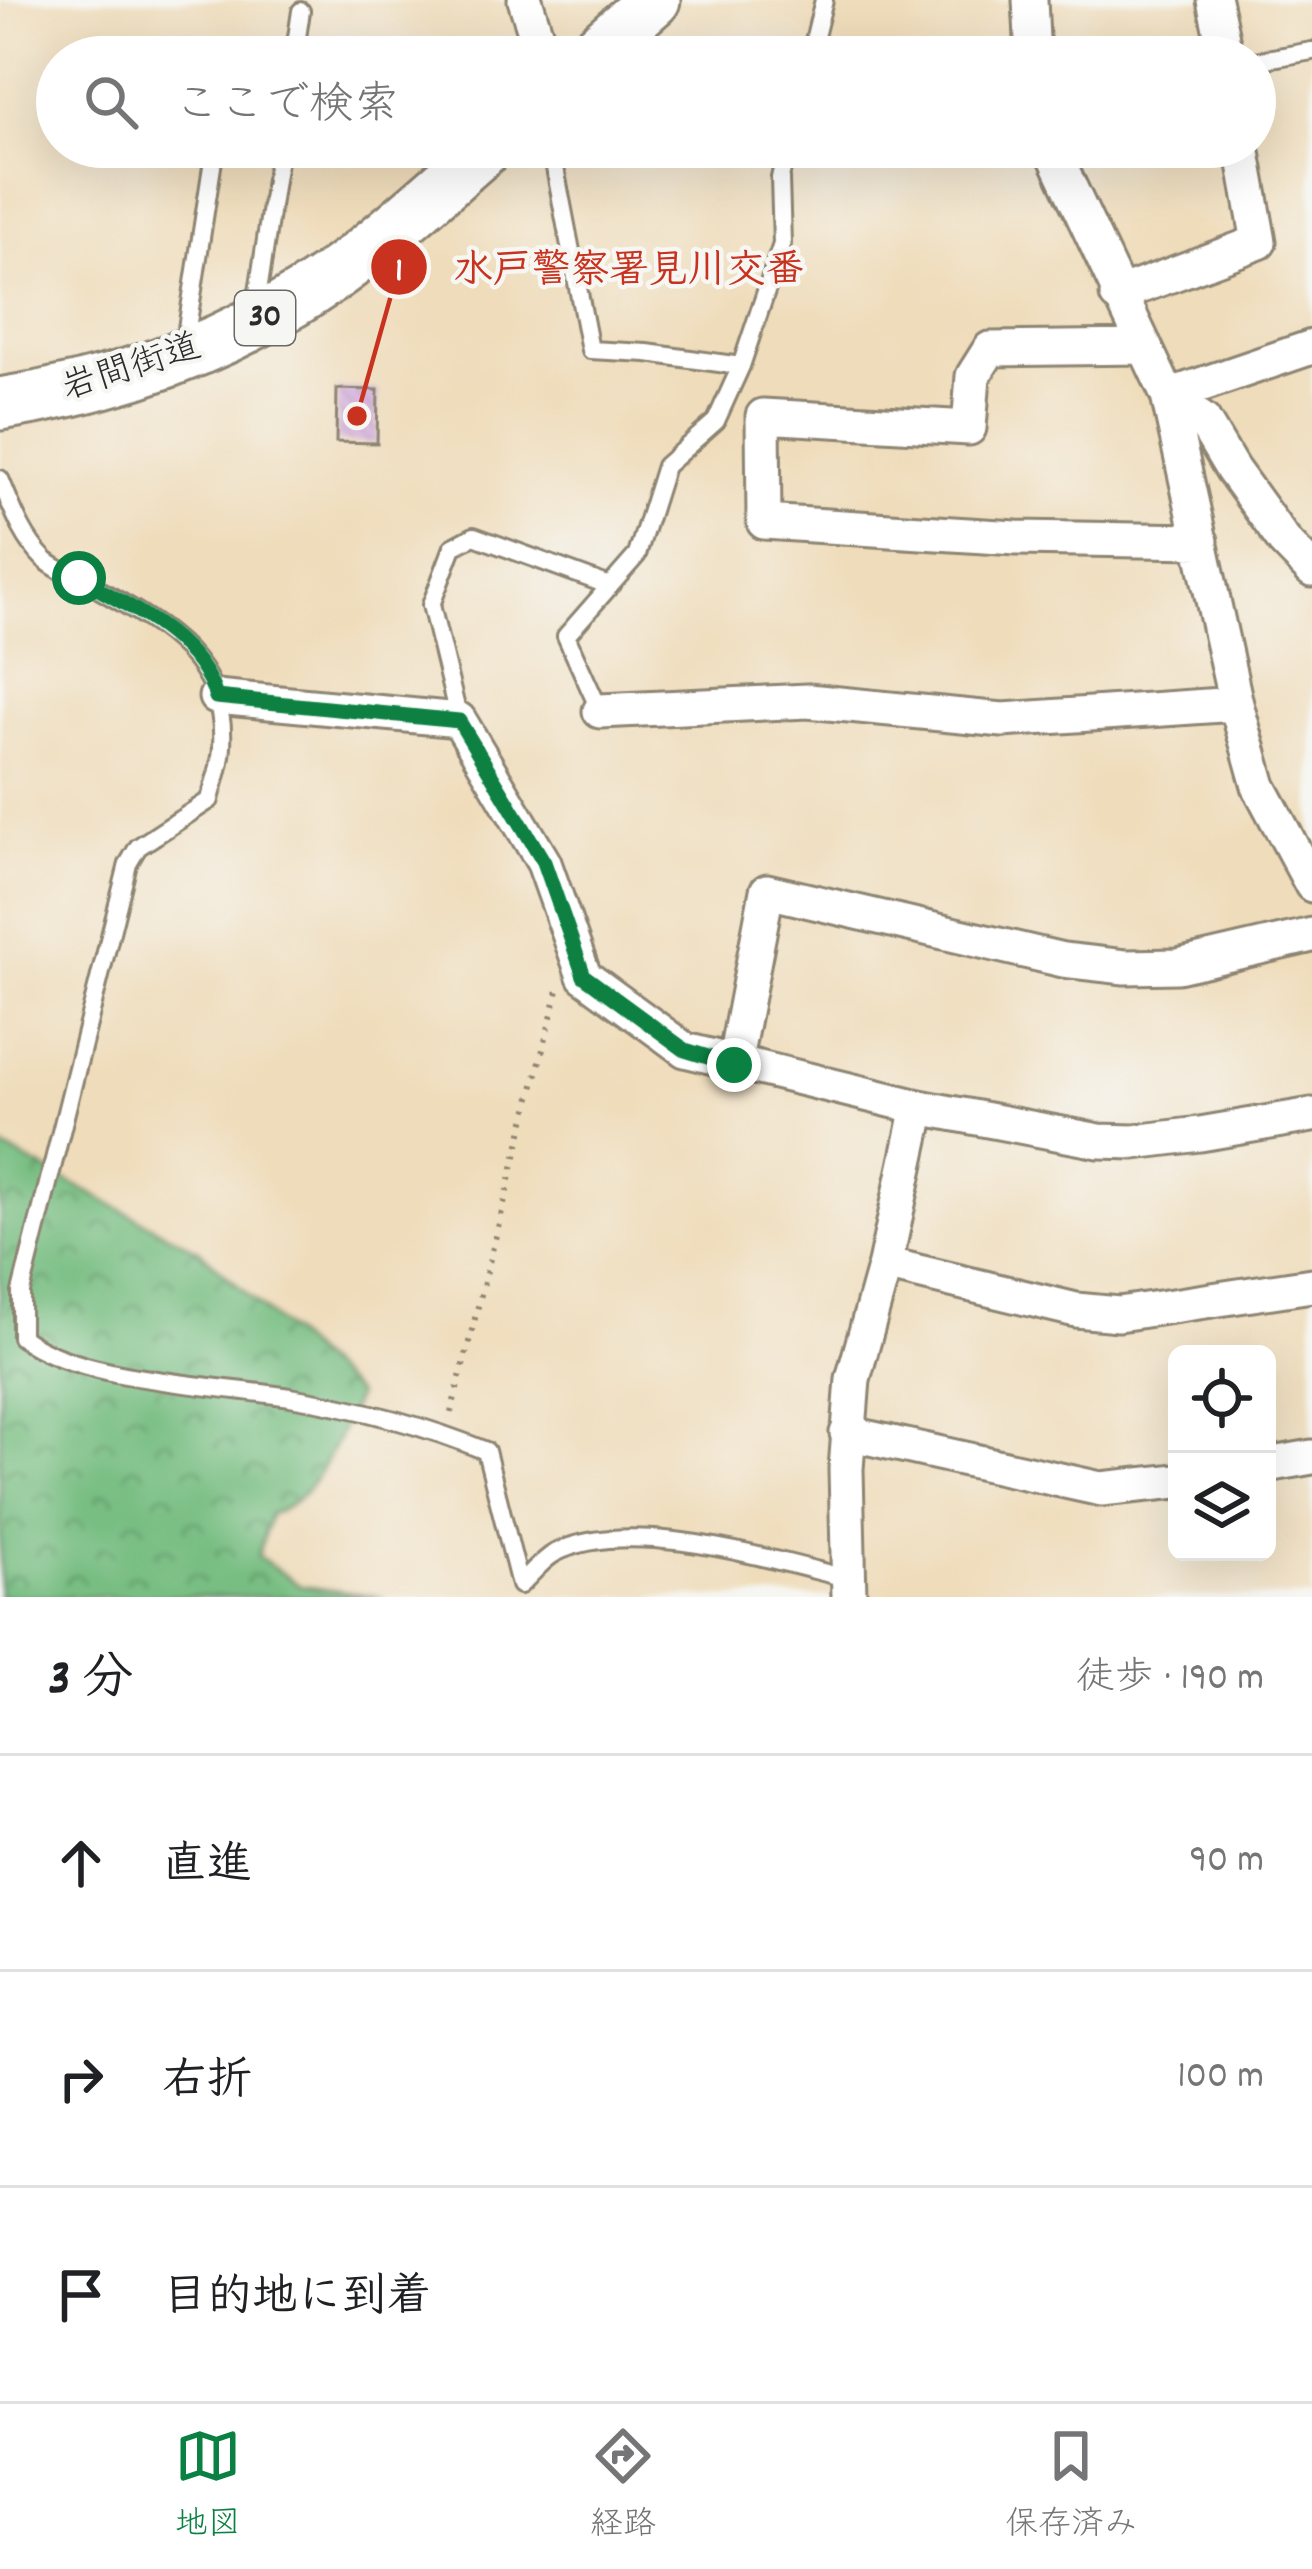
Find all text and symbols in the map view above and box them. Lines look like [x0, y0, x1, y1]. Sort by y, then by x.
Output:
search box [36, 36, 1276, 168]
icon: search [78, 69, 144, 135]
text: ここで検索 [174, 76, 399, 140]
callout: 水戸警察署見川交番 [369, 230, 828, 305]
text: 水戸警察署見川交番 [453, 246, 805, 301]
text: 1 [395, 247, 403, 299]
road number: 30 [235, 291, 295, 345]
street label: 岩間街道 [55, 323, 209, 417]
route start [52, 551, 106, 605]
route end [707, 1038, 761, 1092]
map controls [1168, 1345, 1276, 1561]
button: locate [1168, 1345, 1276, 1453]
button: layers [1168, 1453, 1276, 1561]
text: 3 分 [48, 1646, 133, 1718]
text: 徒歩 · 190 m [1076, 1653, 1264, 1708]
icon: ahead [48, 1830, 114, 1896]
text: 90 m [1189, 1835, 1264, 1890]
text: 直進 [162, 1836, 252, 1900]
icon: right [48, 2046, 114, 2112]
text: 100 m [1177, 2051, 1264, 2106]
text: 右折 [162, 2052, 252, 2116]
icon: arrive [48, 2262, 114, 2328]
text: 目的地に到着 [162, 2268, 432, 2332]
tab: 地図 [175, 2423, 241, 2550]
tab: 経路 [590, 2423, 656, 2550]
tab: 保存済み [1005, 2423, 1137, 2550]

